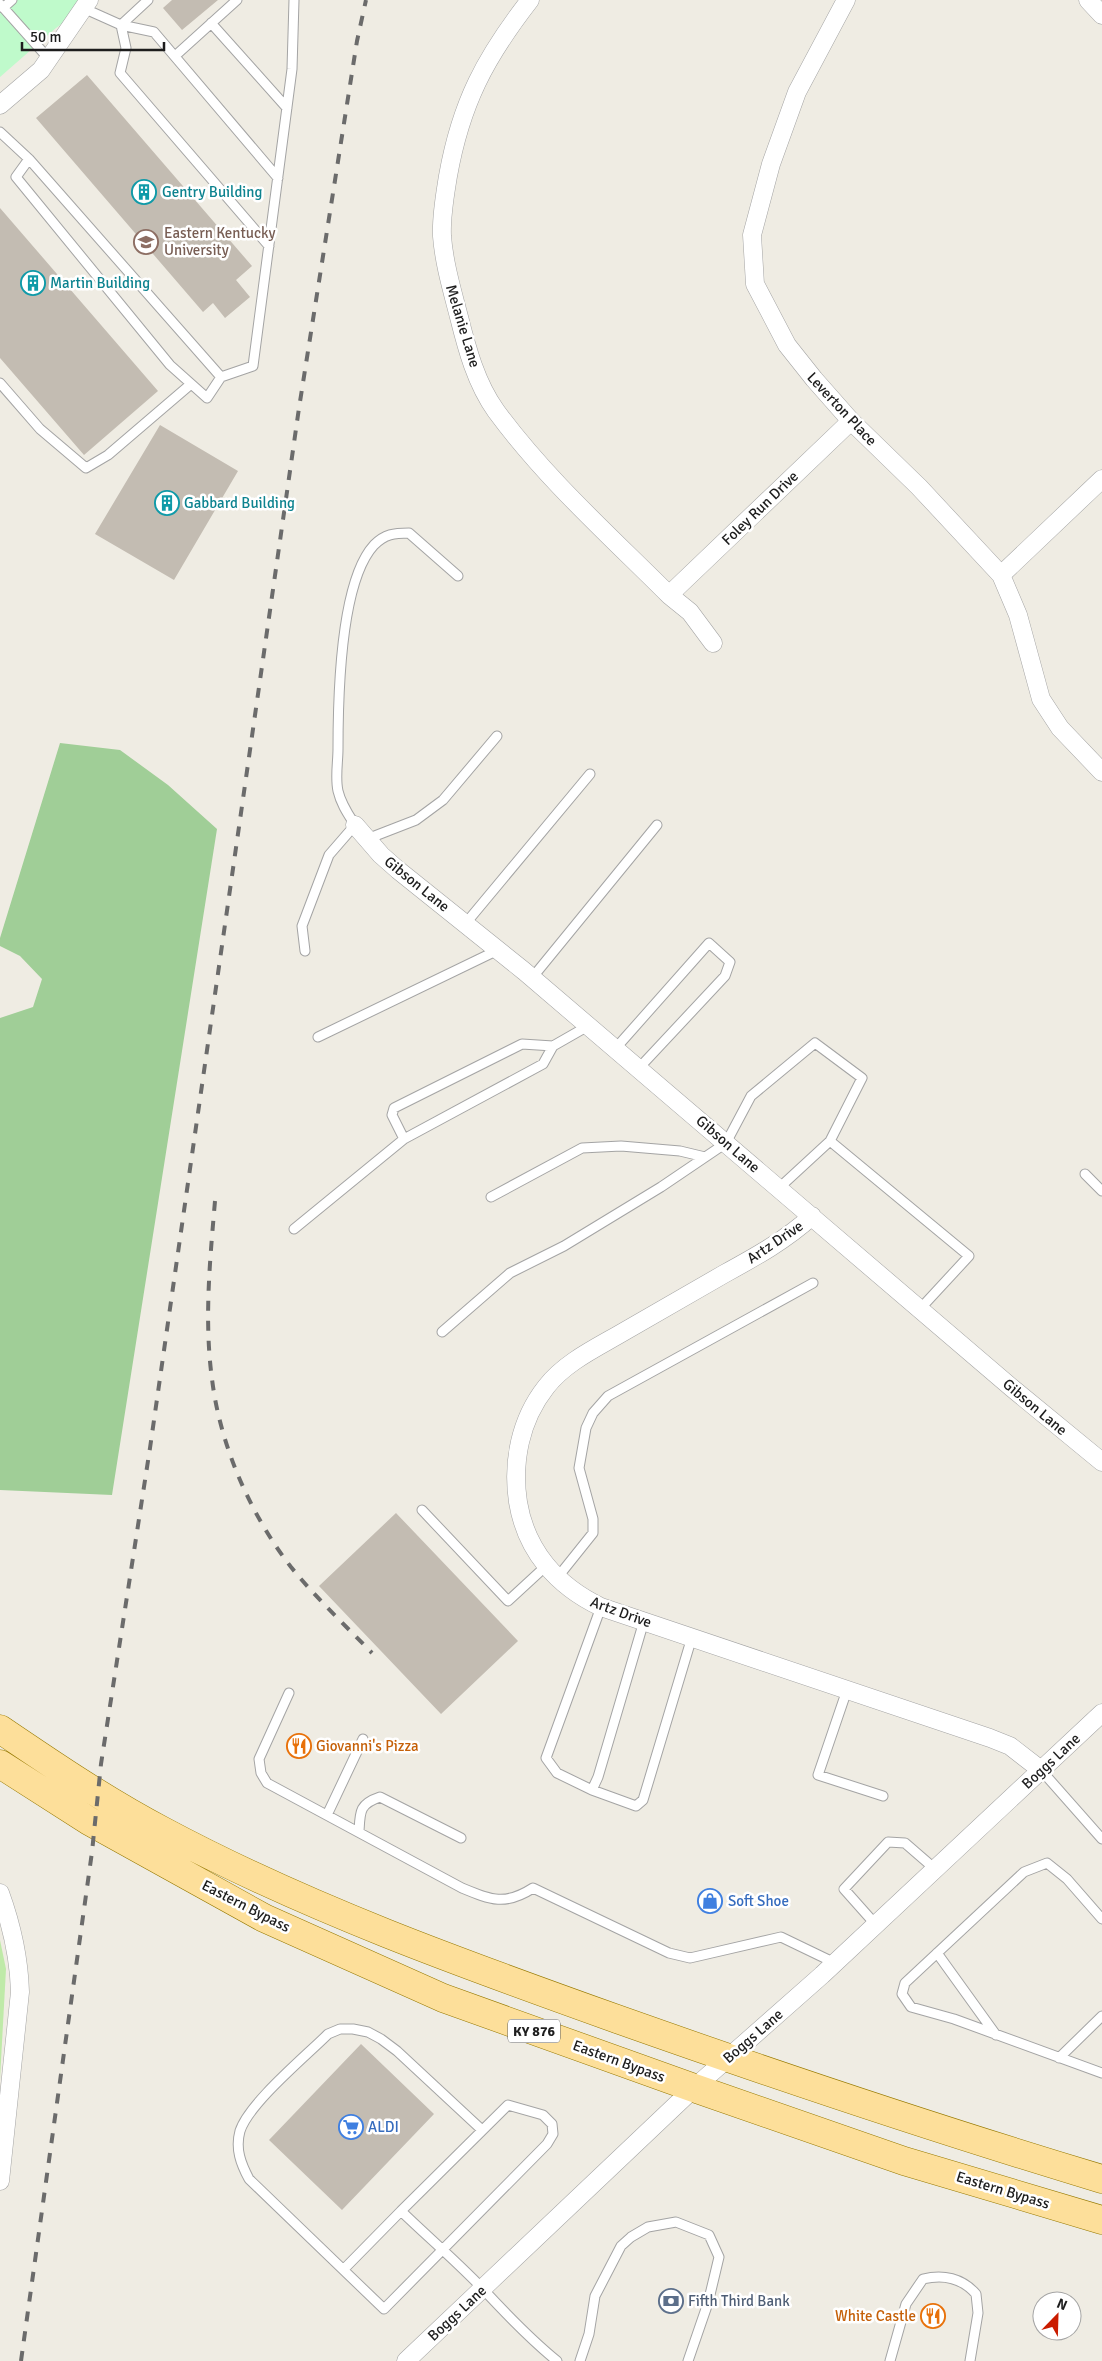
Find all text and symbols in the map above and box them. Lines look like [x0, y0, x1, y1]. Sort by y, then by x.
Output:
scale bar [22, 20, 165, 52]
text: 50 m [30, 28, 61, 46]
building icon: Gentry Building [131, 179, 157, 205]
place label: Gentry Building [162, 183, 263, 201]
place label: Eastern Kentucky University [164, 224, 276, 259]
school or university icon: Eastern Kentucky University [133, 229, 159, 255]
building icon: Martin Building [20, 270, 46, 296]
place label: Martin Building [50, 274, 150, 292]
street label: Melanie Lane [442, 282, 484, 370]
street label: Leverton Place [803, 368, 881, 450]
street label: Foley Run Drive [718, 467, 802, 549]
building icon: Gabbard Building [154, 490, 180, 516]
place label: Gabbard Building [184, 494, 295, 512]
street label: Gibson Lane [381, 852, 453, 916]
street label: Gibson Lane [692, 1111, 764, 1177]
street label: Artz Drive [743, 1217, 807, 1267]
street label: Gibson Lane [999, 1375, 1071, 1439]
street label: Artz Drive [588, 1593, 654, 1631]
street label: Boggs Lane [1018, 1729, 1084, 1793]
restaurant icon: Giovanni's Pizza [286, 1733, 312, 1759]
place label: Giovanni's Pizza [316, 1737, 419, 1755]
street label: Eastern Bypass [199, 1876, 294, 1936]
shop icon: Soft Shoe [697, 1888, 723, 1914]
place label: Soft Shoe [728, 1892, 789, 1910]
street label: Boggs Lane [719, 2005, 787, 2067]
road number: KY 876 [508, 2020, 560, 2042]
street label: Eastern Bypass [570, 2036, 668, 2086]
supermarket icon: ALDI [338, 2114, 364, 2140]
place label: ALDI [368, 2118, 399, 2136]
street label: Eastern Bypass [954, 2167, 1052, 2213]
street label: Boggs Lane [424, 2281, 490, 2345]
bank icon: Fifth Third Bank [658, 2288, 684, 2314]
north arrow [1032, 2291, 1082, 2341]
place label: Fifth Third Bank [688, 2292, 790, 2310]
text: N [1054, 2295, 1070, 2314]
restaurant icon: White Castle [920, 2303, 946, 2329]
place label: White Castle [835, 2307, 916, 2325]

